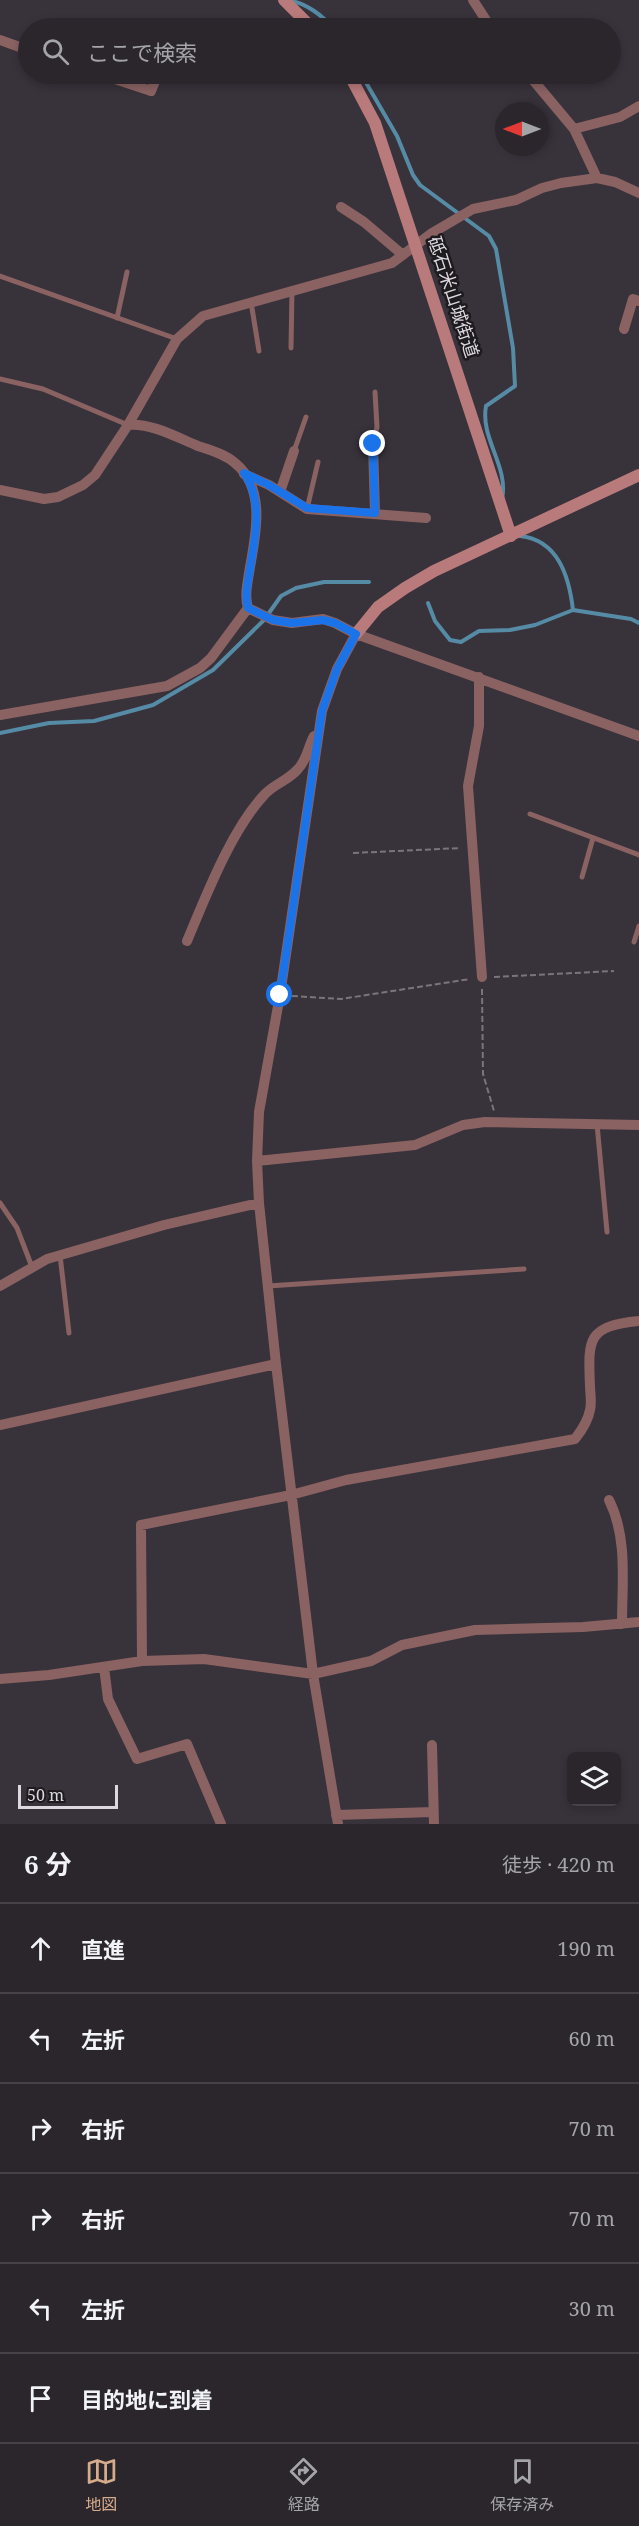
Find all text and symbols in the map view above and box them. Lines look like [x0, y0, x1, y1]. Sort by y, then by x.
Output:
search box [18, 18, 621, 84]
icon: search [39, 35, 72, 68]
text: ここで検索 [87, 37, 197, 67]
north arrow [495, 102, 549, 156]
street label: 砥石米山城街道 [423, 233, 485, 360]
route end [359, 430, 385, 456]
route start [266, 981, 292, 1007]
map controls [567, 1752, 621, 1806]
button: layers [567, 1752, 621, 1806]
scale bar [18, 1782, 118, 1810]
text: 50 m [27, 1784, 64, 1806]
text: 6 分 [24, 1846, 71, 1882]
text: 徒歩 · 420 m [502, 1851, 615, 1878]
icon: ahead [24, 1932, 57, 1965]
text: 直進 [81, 1934, 125, 1964]
text: 190 m [557, 1935, 615, 1962]
icon: left [24, 2022, 57, 2055]
text: 左折 [81, 2024, 125, 2054]
text: 60 m [569, 2025, 615, 2052]
icon: right [24, 2112, 57, 2145]
text: 右折 [81, 2114, 125, 2144]
text: 70 m [569, 2115, 615, 2142]
icon: right [24, 2202, 57, 2235]
text: 右折 [81, 2204, 125, 2234]
text: 70 m [569, 2205, 615, 2232]
icon: left [24, 2292, 57, 2325]
text: 左折 [81, 2294, 125, 2324]
text: 30 m [569, 2295, 615, 2322]
icon: arrive [24, 2382, 57, 2415]
text: 目的地に到着 [81, 2384, 213, 2414]
tab: 地図 [85, 2455, 118, 2515]
tab: 経路 [287, 2455, 320, 2515]
tab: 保存済み [490, 2455, 554, 2515]

